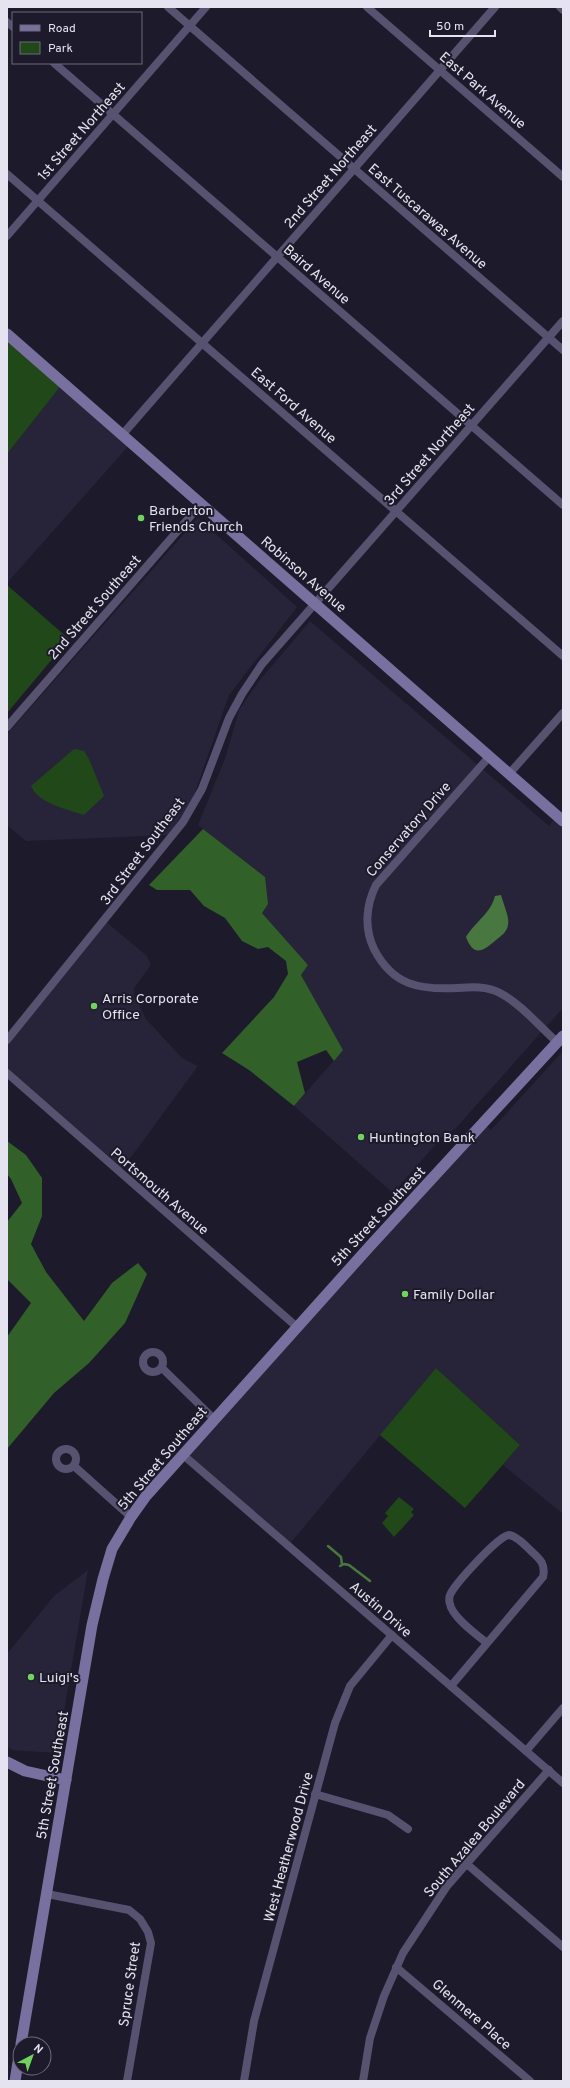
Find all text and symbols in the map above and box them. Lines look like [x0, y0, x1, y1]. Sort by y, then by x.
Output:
legend [12, 12, 142, 64]
scale bar [430, 12, 495, 38]
text: 50 m [436, 19, 464, 35]
text: Road [48, 21, 76, 37]
text: Park [48, 41, 73, 57]
street label: East Park Avenue [435, 49, 529, 133]
street label: 1st Street Northeast [35, 79, 129, 185]
street label: 2nd Street Northeast [281, 121, 381, 233]
street label: East Tuscarawas Avenue [364, 161, 490, 273]
street label: Baird Avenue [279, 242, 353, 309]
street label: East Ford Avenue [247, 364, 339, 448]
street label: 3rd Street Northeast [381, 401, 479, 509]
place label: Barberton Friends Church [149, 503, 243, 536]
marker: Barberton Friends Church [136, 513, 146, 523]
street label: Robinson Avenue [257, 533, 349, 617]
street label: 2nd Street Southeast [45, 552, 145, 664]
street label: Conservatory Drive [363, 779, 455, 881]
street label: 3rd Street Southeast [97, 795, 189, 909]
place label: Arris Corporate Office [102, 991, 199, 1024]
marker: Arris Corporate Office [89, 1001, 99, 1011]
place label: Huntington Bank [369, 1130, 475, 1147]
marker: Huntington Bank [356, 1132, 366, 1142]
street label: Portsmouth Avenue [107, 1145, 211, 1239]
street label: 5th Street Southeast [328, 1164, 430, 1270]
place label: Family Dollar [413, 1287, 495, 1304]
marker: Family Dollar [400, 1289, 410, 1299]
street label: 5th Street Southeast [115, 1404, 212, 1514]
street label: Austin Drive [346, 1579, 415, 1642]
place label: Luigi's [39, 1670, 79, 1687]
marker: Luigi's [26, 1672, 36, 1682]
street label: 5th Street Southeast [34, 1710, 73, 1841]
street label: West Heatherwood Drive [261, 1770, 318, 1924]
street label: South Azalea Boulevard [421, 1777, 529, 1901]
street label: Spruce Street [116, 1941, 145, 2028]
street label: Glenmere Place [428, 1976, 514, 2054]
north arrow [12, 2036, 52, 2076]
text: N [30, 2041, 45, 2057]

